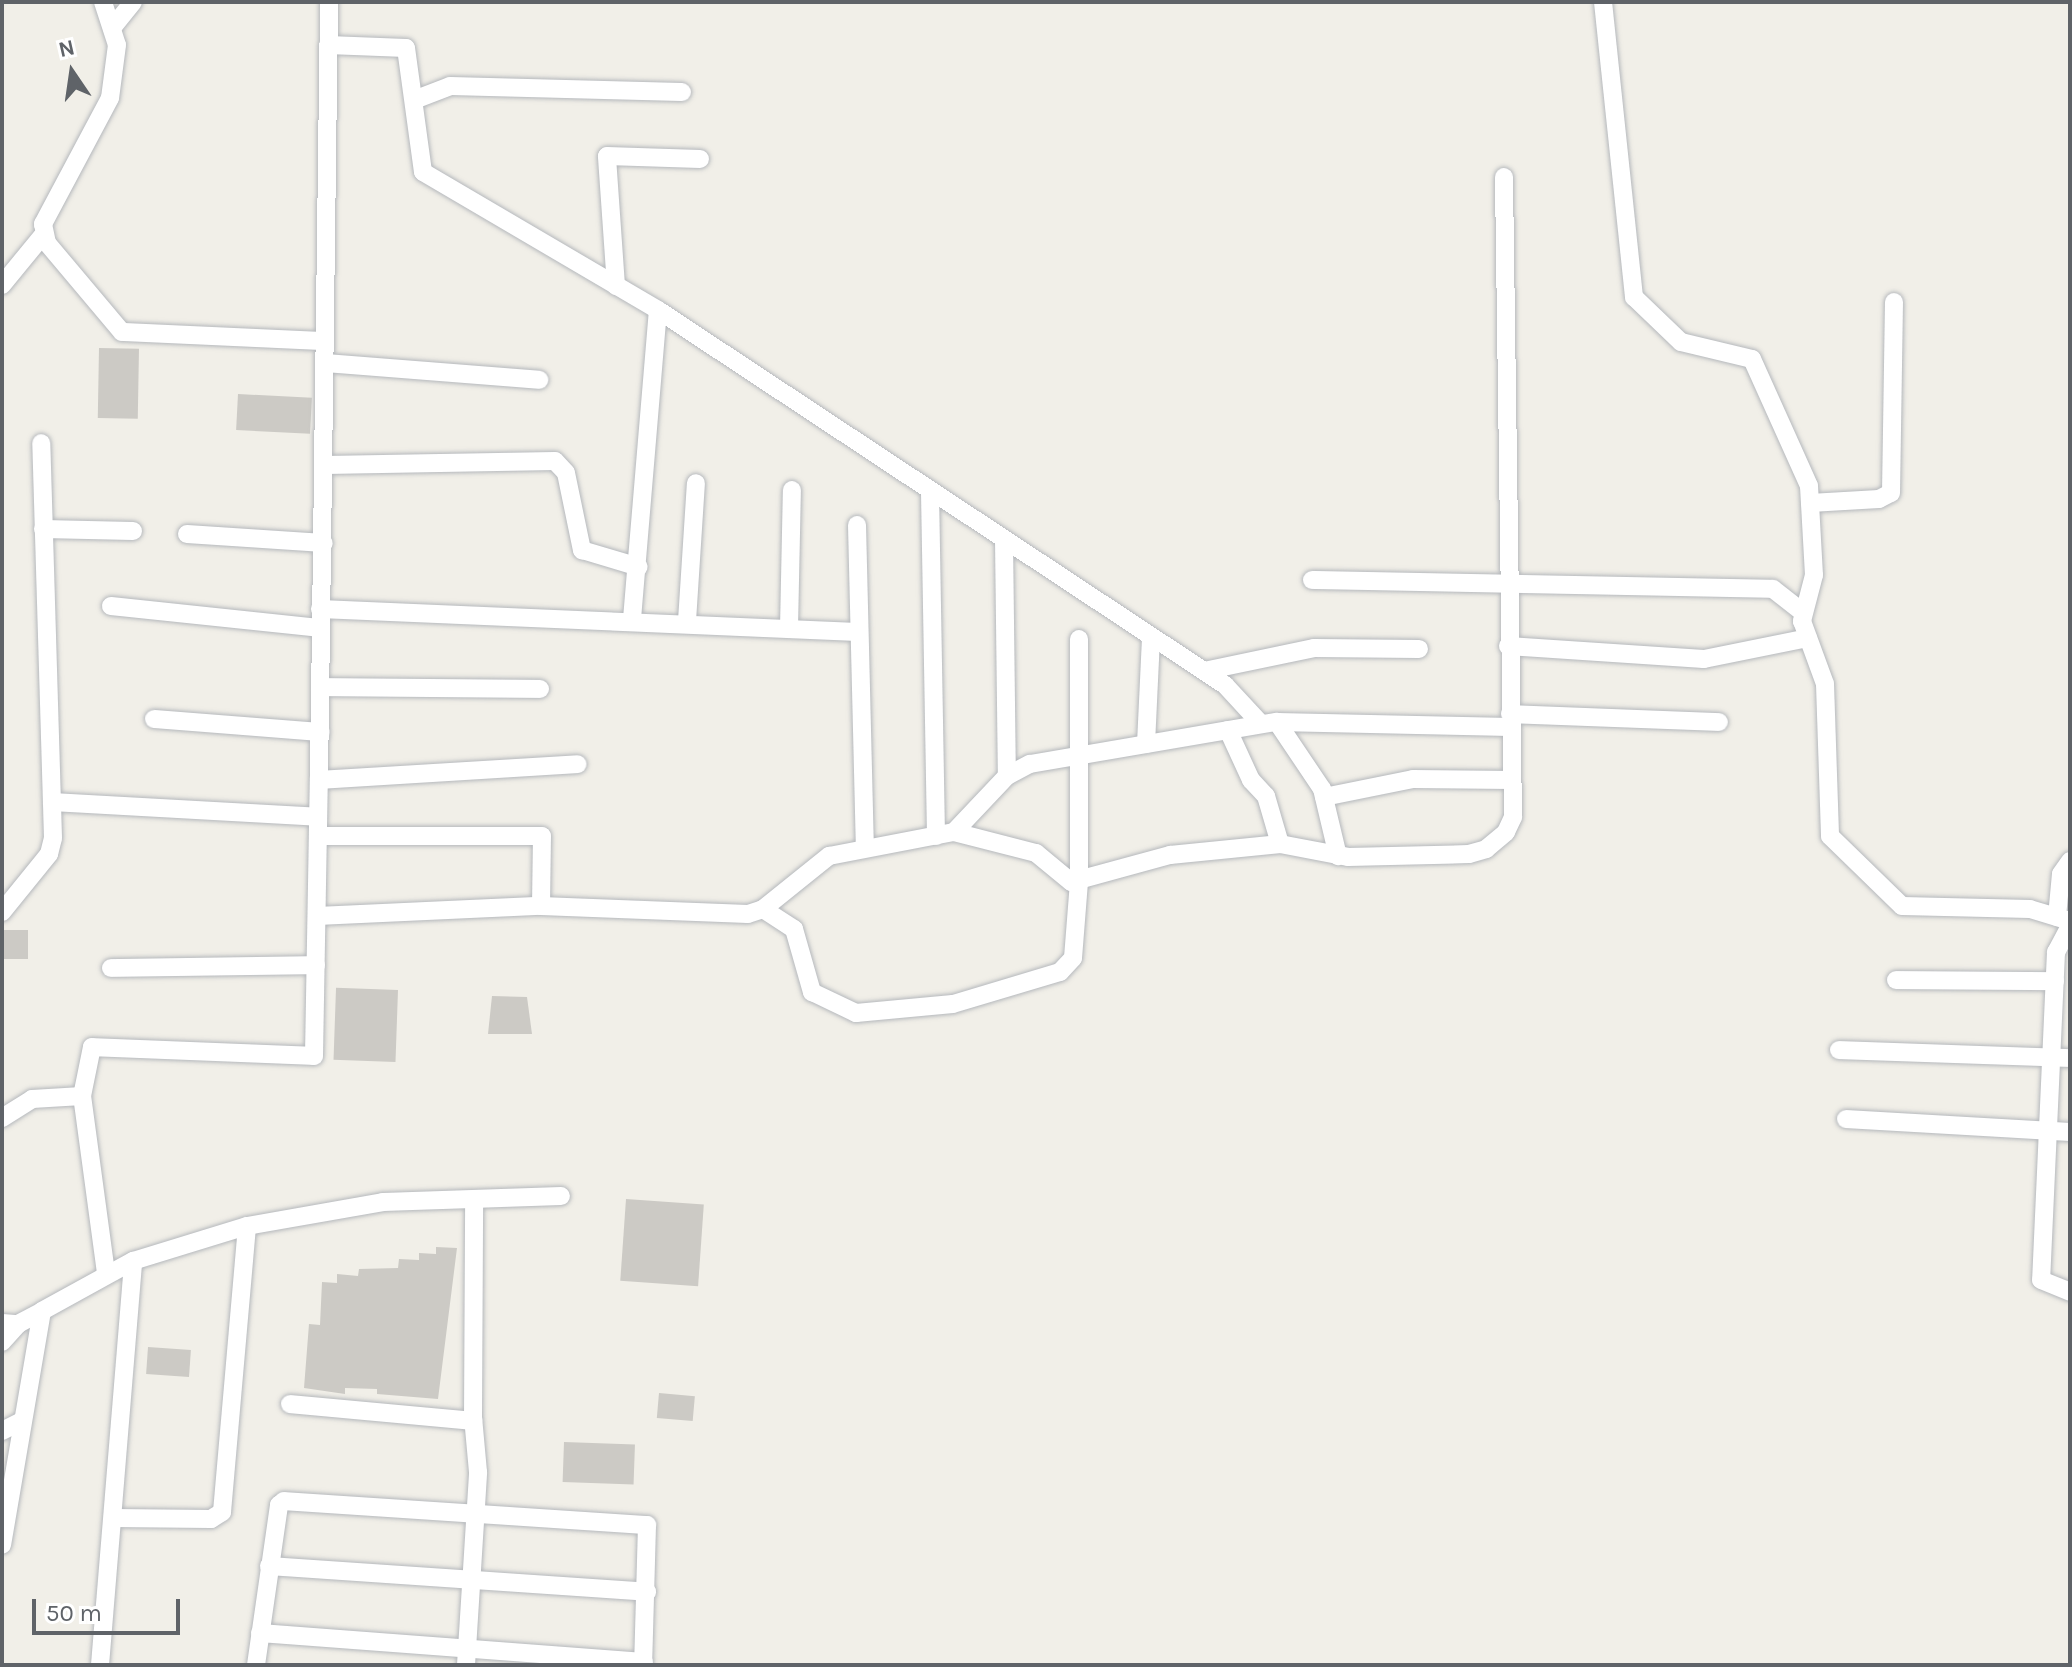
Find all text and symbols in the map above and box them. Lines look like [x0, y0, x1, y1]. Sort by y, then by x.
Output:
north arrow [32, 32, 112, 112]
text: N [56, 34, 77, 63]
scale bar [36, 1583, 184, 1633]
text: 50 m [46, 1599, 102, 1627]

